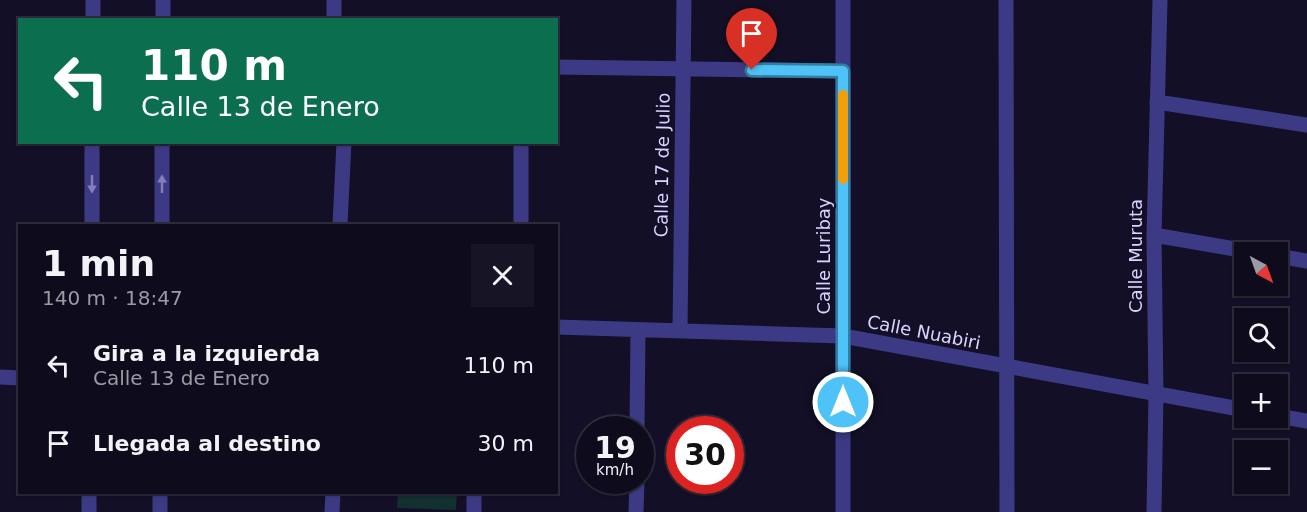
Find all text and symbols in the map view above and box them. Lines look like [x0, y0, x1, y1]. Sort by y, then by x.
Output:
pin [726, 8, 777, 70]
icon: arrive [735, 17, 768, 50]
text: 110 m [141, 41, 287, 90]
icon: left [42, 42, 120, 120]
text: Calle 13 de Enero [141, 91, 380, 122]
street label: Calle 17 de Julio [650, 92, 674, 238]
one-way arrow [87, 174, 97, 193]
one-way arrow [157, 174, 167, 193]
street label: Calle Luribay [813, 197, 834, 315]
street label: Calle Muruta [1125, 199, 1146, 313]
north arrow [1234, 242, 1288, 296]
map controls [1234, 242, 1288, 494]
text: 1 min [42, 243, 155, 284]
button: close [471, 244, 534, 307]
text: 140 m · 18:47 [42, 286, 183, 310]
button: search [1234, 308, 1288, 362]
street label: Calle Nuabiri [865, 311, 983, 353]
text: Gira a la izquierda [93, 341, 320, 366]
icon: left [42, 349, 75, 382]
text: 110 m [464, 353, 534, 378]
text: Calle 13 de Enero [93, 366, 270, 390]
position arrow [811, 370, 875, 434]
button: + [1234, 374, 1288, 428]
speed limit sign: 30 [666, 416, 744, 494]
icon: arrive [42, 427, 75, 460]
text: 19 [594, 430, 636, 465]
text: Llegada al destino [93, 431, 321, 456]
text: 30 m [478, 431, 534, 456]
button: − [1234, 440, 1288, 494]
text: km/h [596, 461, 634, 479]

